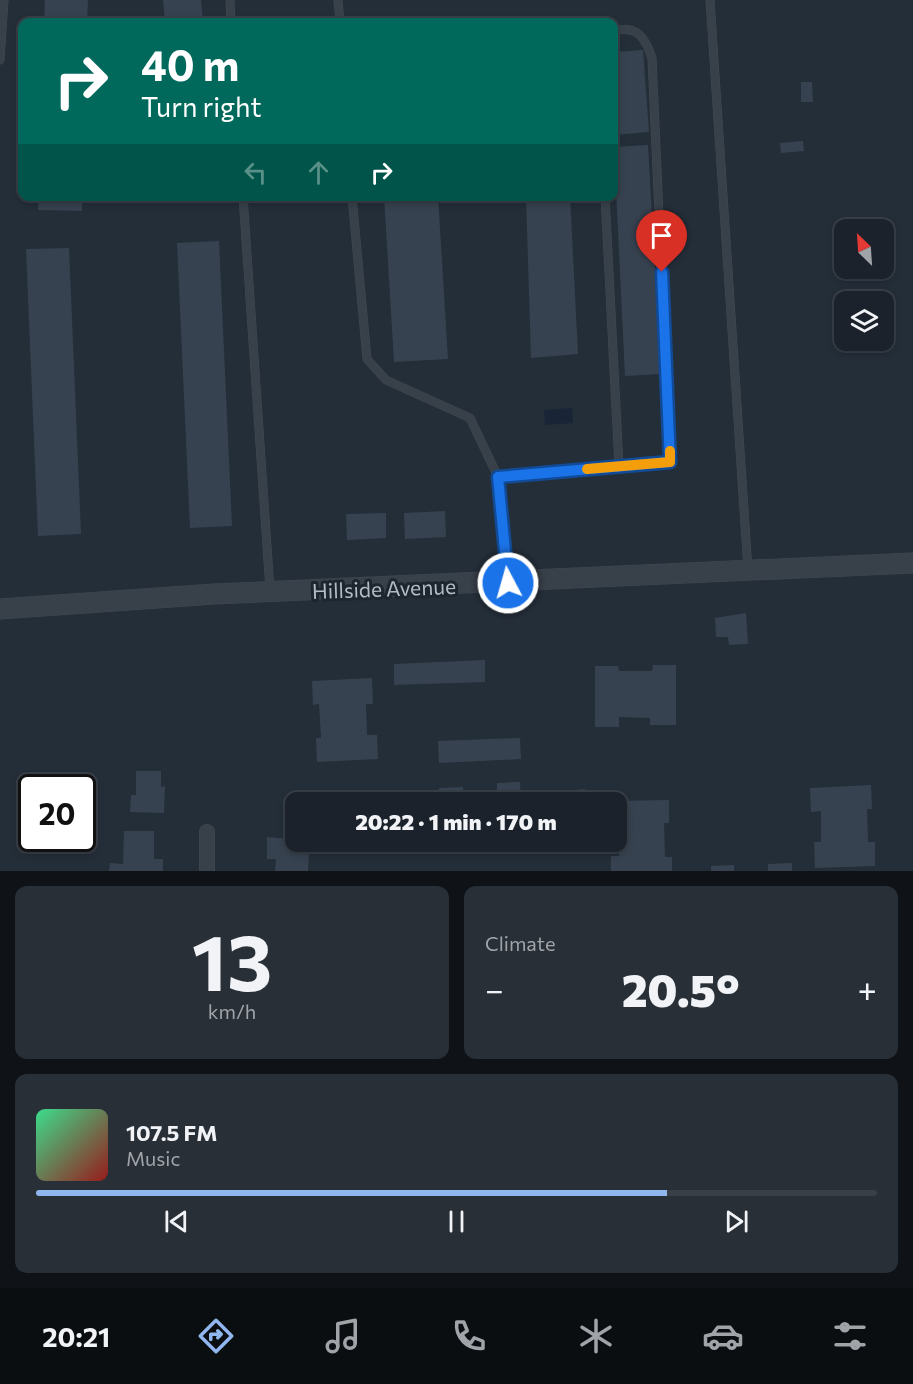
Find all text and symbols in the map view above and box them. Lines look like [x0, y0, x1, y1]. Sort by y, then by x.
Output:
text: 40 m [141, 38, 239, 90]
icon: right [42, 42, 120, 120]
text: Turn right [141, 90, 261, 123]
icon: left [239, 156, 272, 189]
icon: ahead [302, 156, 335, 189]
icon: right [365, 156, 398, 189]
pin [636, 210, 687, 272]
icon: arrive [645, 219, 678, 252]
north arrow [834, 219, 894, 279]
map controls [834, 219, 894, 351]
button: layers [834, 291, 894, 351]
position arrow [476, 551, 540, 615]
street label: Hillside Avenue [312, 573, 456, 603]
speed limit sign: 20 [18, 774, 96, 852]
text: 20:22 · 1 min · 170 m [355, 808, 557, 835]
text: 13 [192, 912, 272, 1007]
text: Climate [485, 931, 555, 955]
text: 20.5° [622, 961, 740, 1016]
text: − [485, 968, 504, 1009]
text: + [858, 968, 877, 1009]
text: km/h [208, 999, 256, 1023]
text: 107.5 FM [126, 1119, 217, 1146]
text: Music [126, 1146, 180, 1170]
icon: previous [160, 1205, 193, 1238]
icon: pause [440, 1205, 473, 1238]
icon: next [720, 1205, 753, 1238]
icon: directions [195, 1315, 237, 1357]
icon: music [322, 1315, 364, 1357]
icon: phone [448, 1315, 490, 1357]
icon: climate [575, 1315, 617, 1357]
icon: car [702, 1315, 744, 1357]
icon: filters [829, 1315, 871, 1357]
text: 20:21 [42, 1320, 110, 1353]

